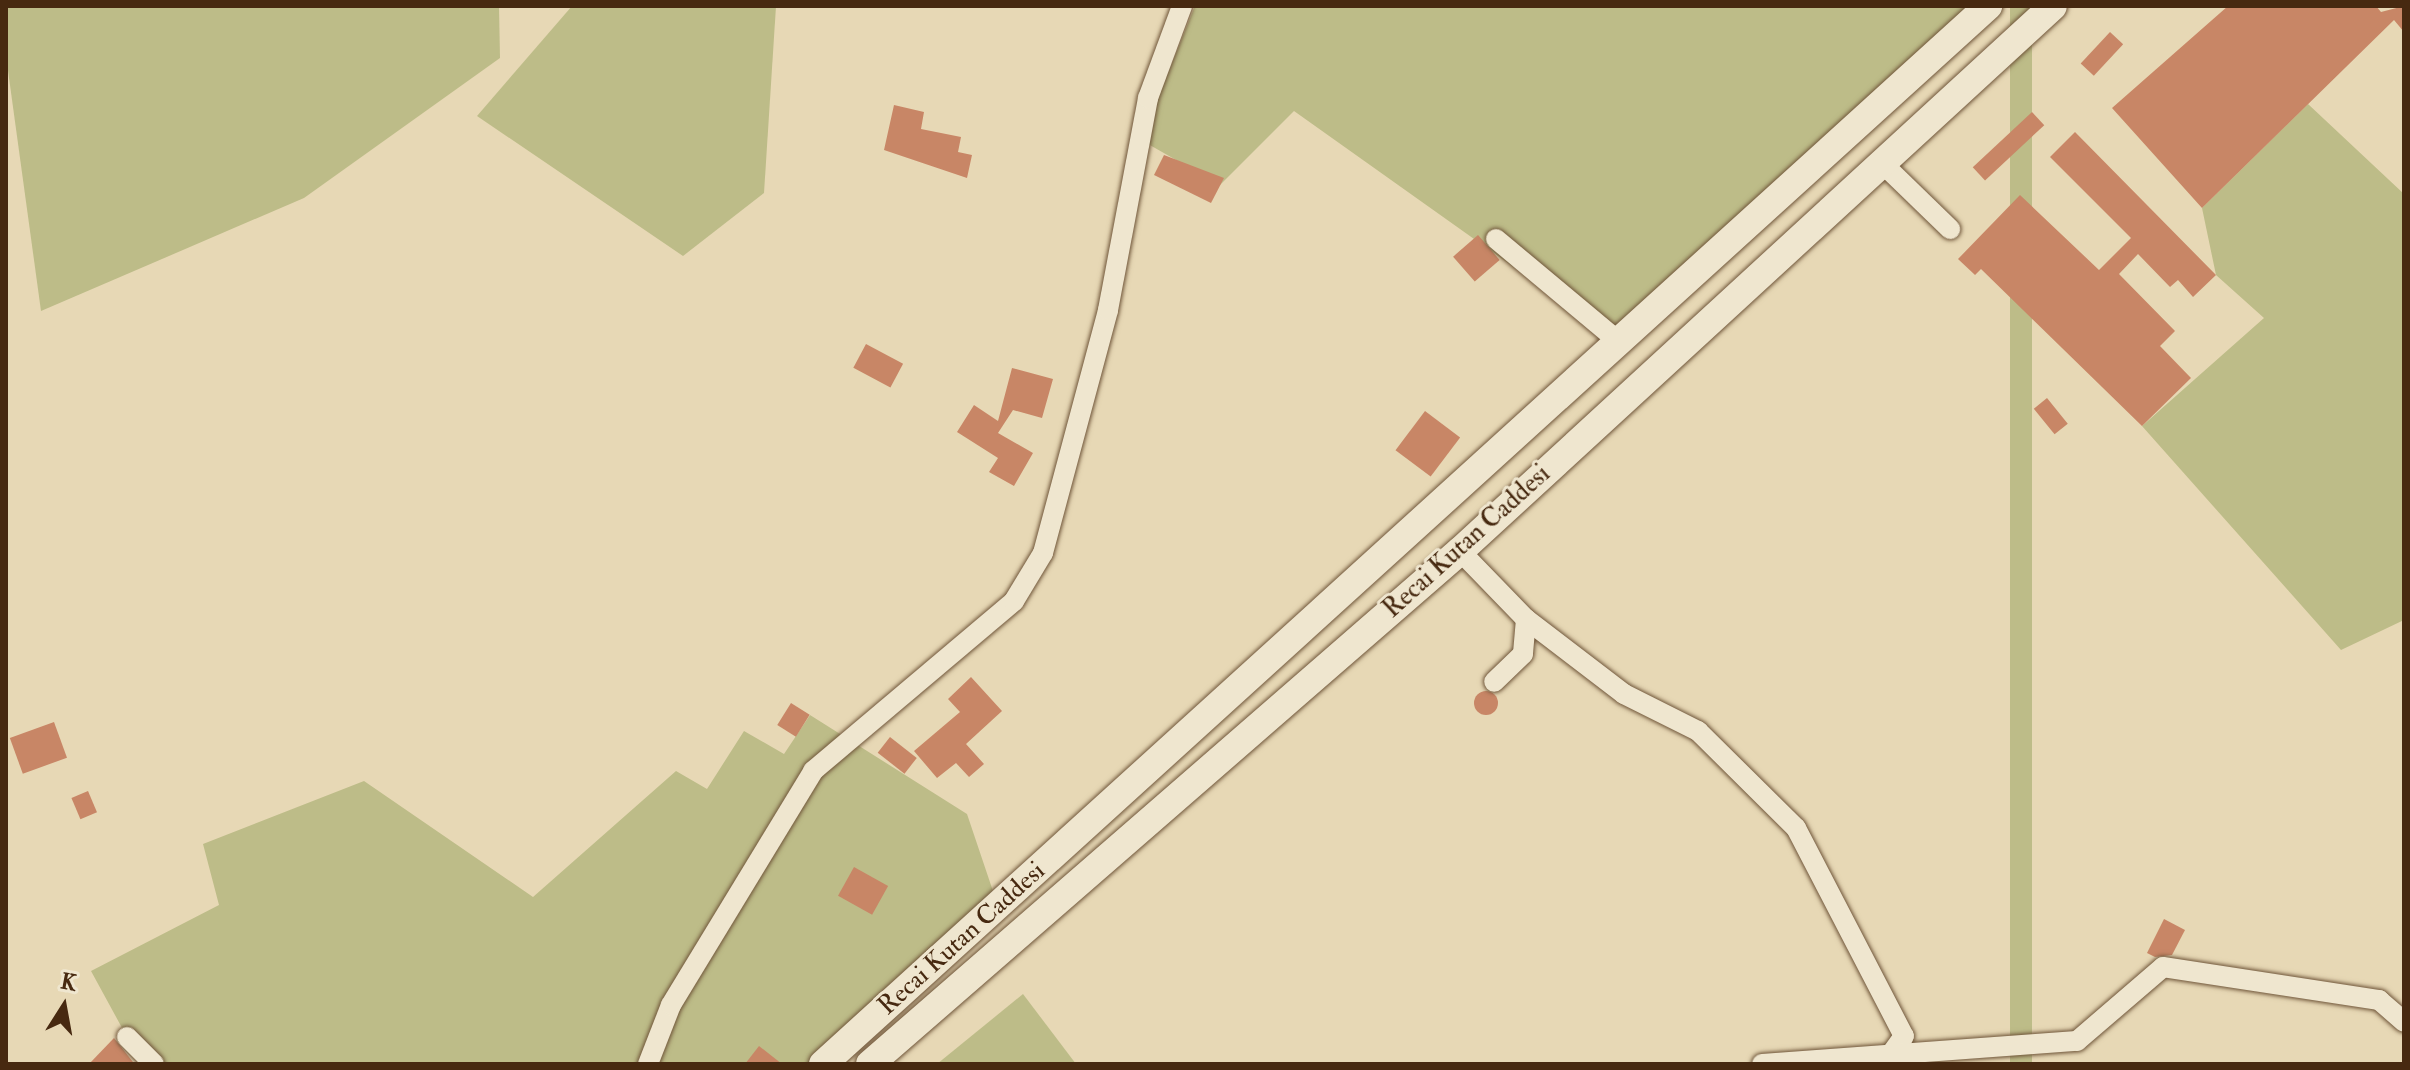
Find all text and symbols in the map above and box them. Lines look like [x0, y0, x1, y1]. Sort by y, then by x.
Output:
street label: Recai Kutan Caddesi [1377, 459, 1557, 625]
street label: Recai Kutan Caddesi [872, 856, 1052, 1022]
north arrow [24, 966, 104, 1046]
text: K [58, 967, 79, 998]

